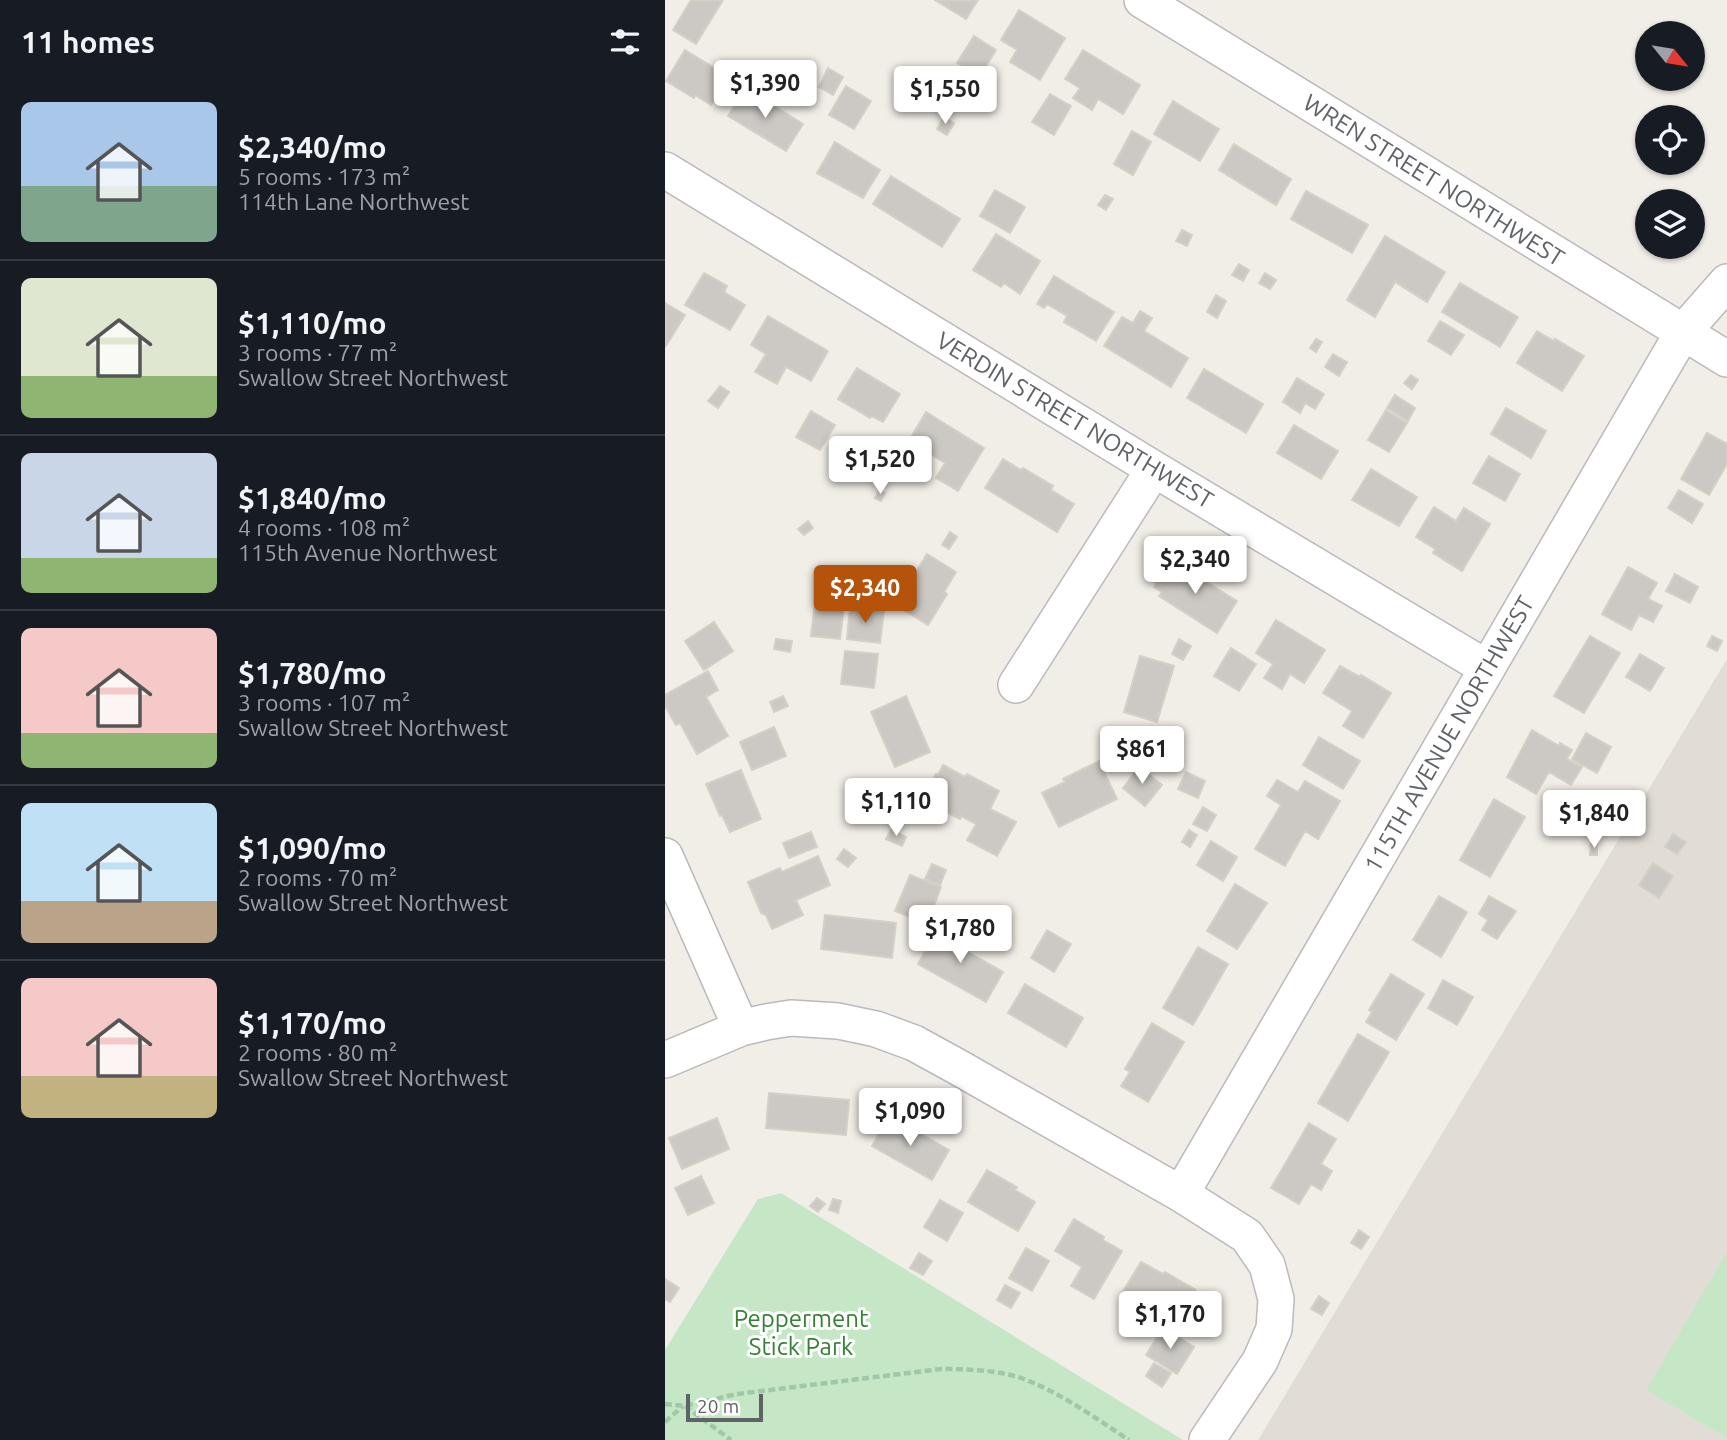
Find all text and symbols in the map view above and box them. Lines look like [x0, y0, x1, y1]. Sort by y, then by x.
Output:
north arrow [1635, 21, 1705, 91]
map controls [1635, 21, 1705, 259]
icon: filters [606, 23, 644, 61]
text: 11 homes [21, 25, 155, 59]
pin: $1,390 [708, 60, 822, 120]
pin: $1,550 [888, 66, 1002, 126]
text: $1,390 [730, 70, 800, 95]
text: $1,550 [910, 76, 980, 101]
street label: WREN STREET NORTHWEST [1299, 88, 1569, 272]
button: locate [1635, 105, 1705, 175]
icon: home [77, 130, 161, 214]
text: $2,340/mo [238, 130, 387, 164]
text: 5 rooms · 173 m² [238, 164, 410, 189]
text: 114th Lane Northwest [238, 189, 469, 214]
button: layers [1635, 189, 1705, 259]
icon: home [77, 306, 161, 390]
text: $1,110/mo [238, 306, 387, 340]
street label: VERDIN STREET NORTHWEST [932, 326, 1218, 514]
text: 3 rooms · 77 m² [238, 340, 397, 365]
text: Swallow Street Northwest [238, 365, 508, 390]
pin: $1,520 [823, 436, 937, 496]
text: $1,520 [845, 446, 915, 471]
icon: home [77, 481, 161, 565]
text: $1,840/mo [238, 481, 387, 515]
text: 4 rooms · 108 m² [238, 515, 410, 540]
pin: $2,340 [1138, 536, 1252, 596]
text: 115th Avenue Northwest [238, 540, 497, 565]
text: $2,340 [1160, 546, 1230, 571]
pin: $2,340 [808, 566, 922, 625]
text: $2,340 [830, 575, 900, 600]
street label: 115TH AVENUE NORTHWEST [1359, 591, 1539, 877]
icon: home [77, 656, 161, 740]
text: $1,780/mo [238, 656, 387, 690]
text: 3 rooms · 107 m² [238, 690, 410, 715]
text: Swallow Street Northwest [238, 715, 508, 740]
pin: $861 [1101, 726, 1183, 786]
text: $861 [1116, 736, 1168, 761]
pin: $1,110 [839, 778, 953, 838]
text: $1,110 [861, 788, 931, 813]
pin: $1,840 [1537, 790, 1651, 850]
text: $1,840 [1559, 800, 1629, 825]
icon: home [77, 831, 161, 915]
text: $1,090/mo [238, 831, 387, 865]
text: 2 rooms · 70 m² [238, 865, 397, 890]
text: Swallow Street Northwest [238, 890, 508, 915]
pin: $1,780 [903, 906, 1017, 965]
text: $1,780 [925, 915, 995, 940]
icon: home [77, 1006, 161, 1090]
text: $1,170/mo [238, 1006, 387, 1040]
text: 2 rooms · 80 m² [238, 1040, 397, 1065]
text: Swallow Street Northwest [238, 1065, 508, 1090]
pin: $1,090 [853, 1088, 967, 1148]
text: $1,090 [875, 1098, 945, 1123]
pin: $1,170 [1113, 1292, 1227, 1351]
text: $1,170 [1135, 1301, 1205, 1326]
park label: Pepperment Stick Park [734, 1305, 869, 1360]
scale bar [686, 1391, 763, 1423]
text: 20 m [697, 1395, 739, 1417]

